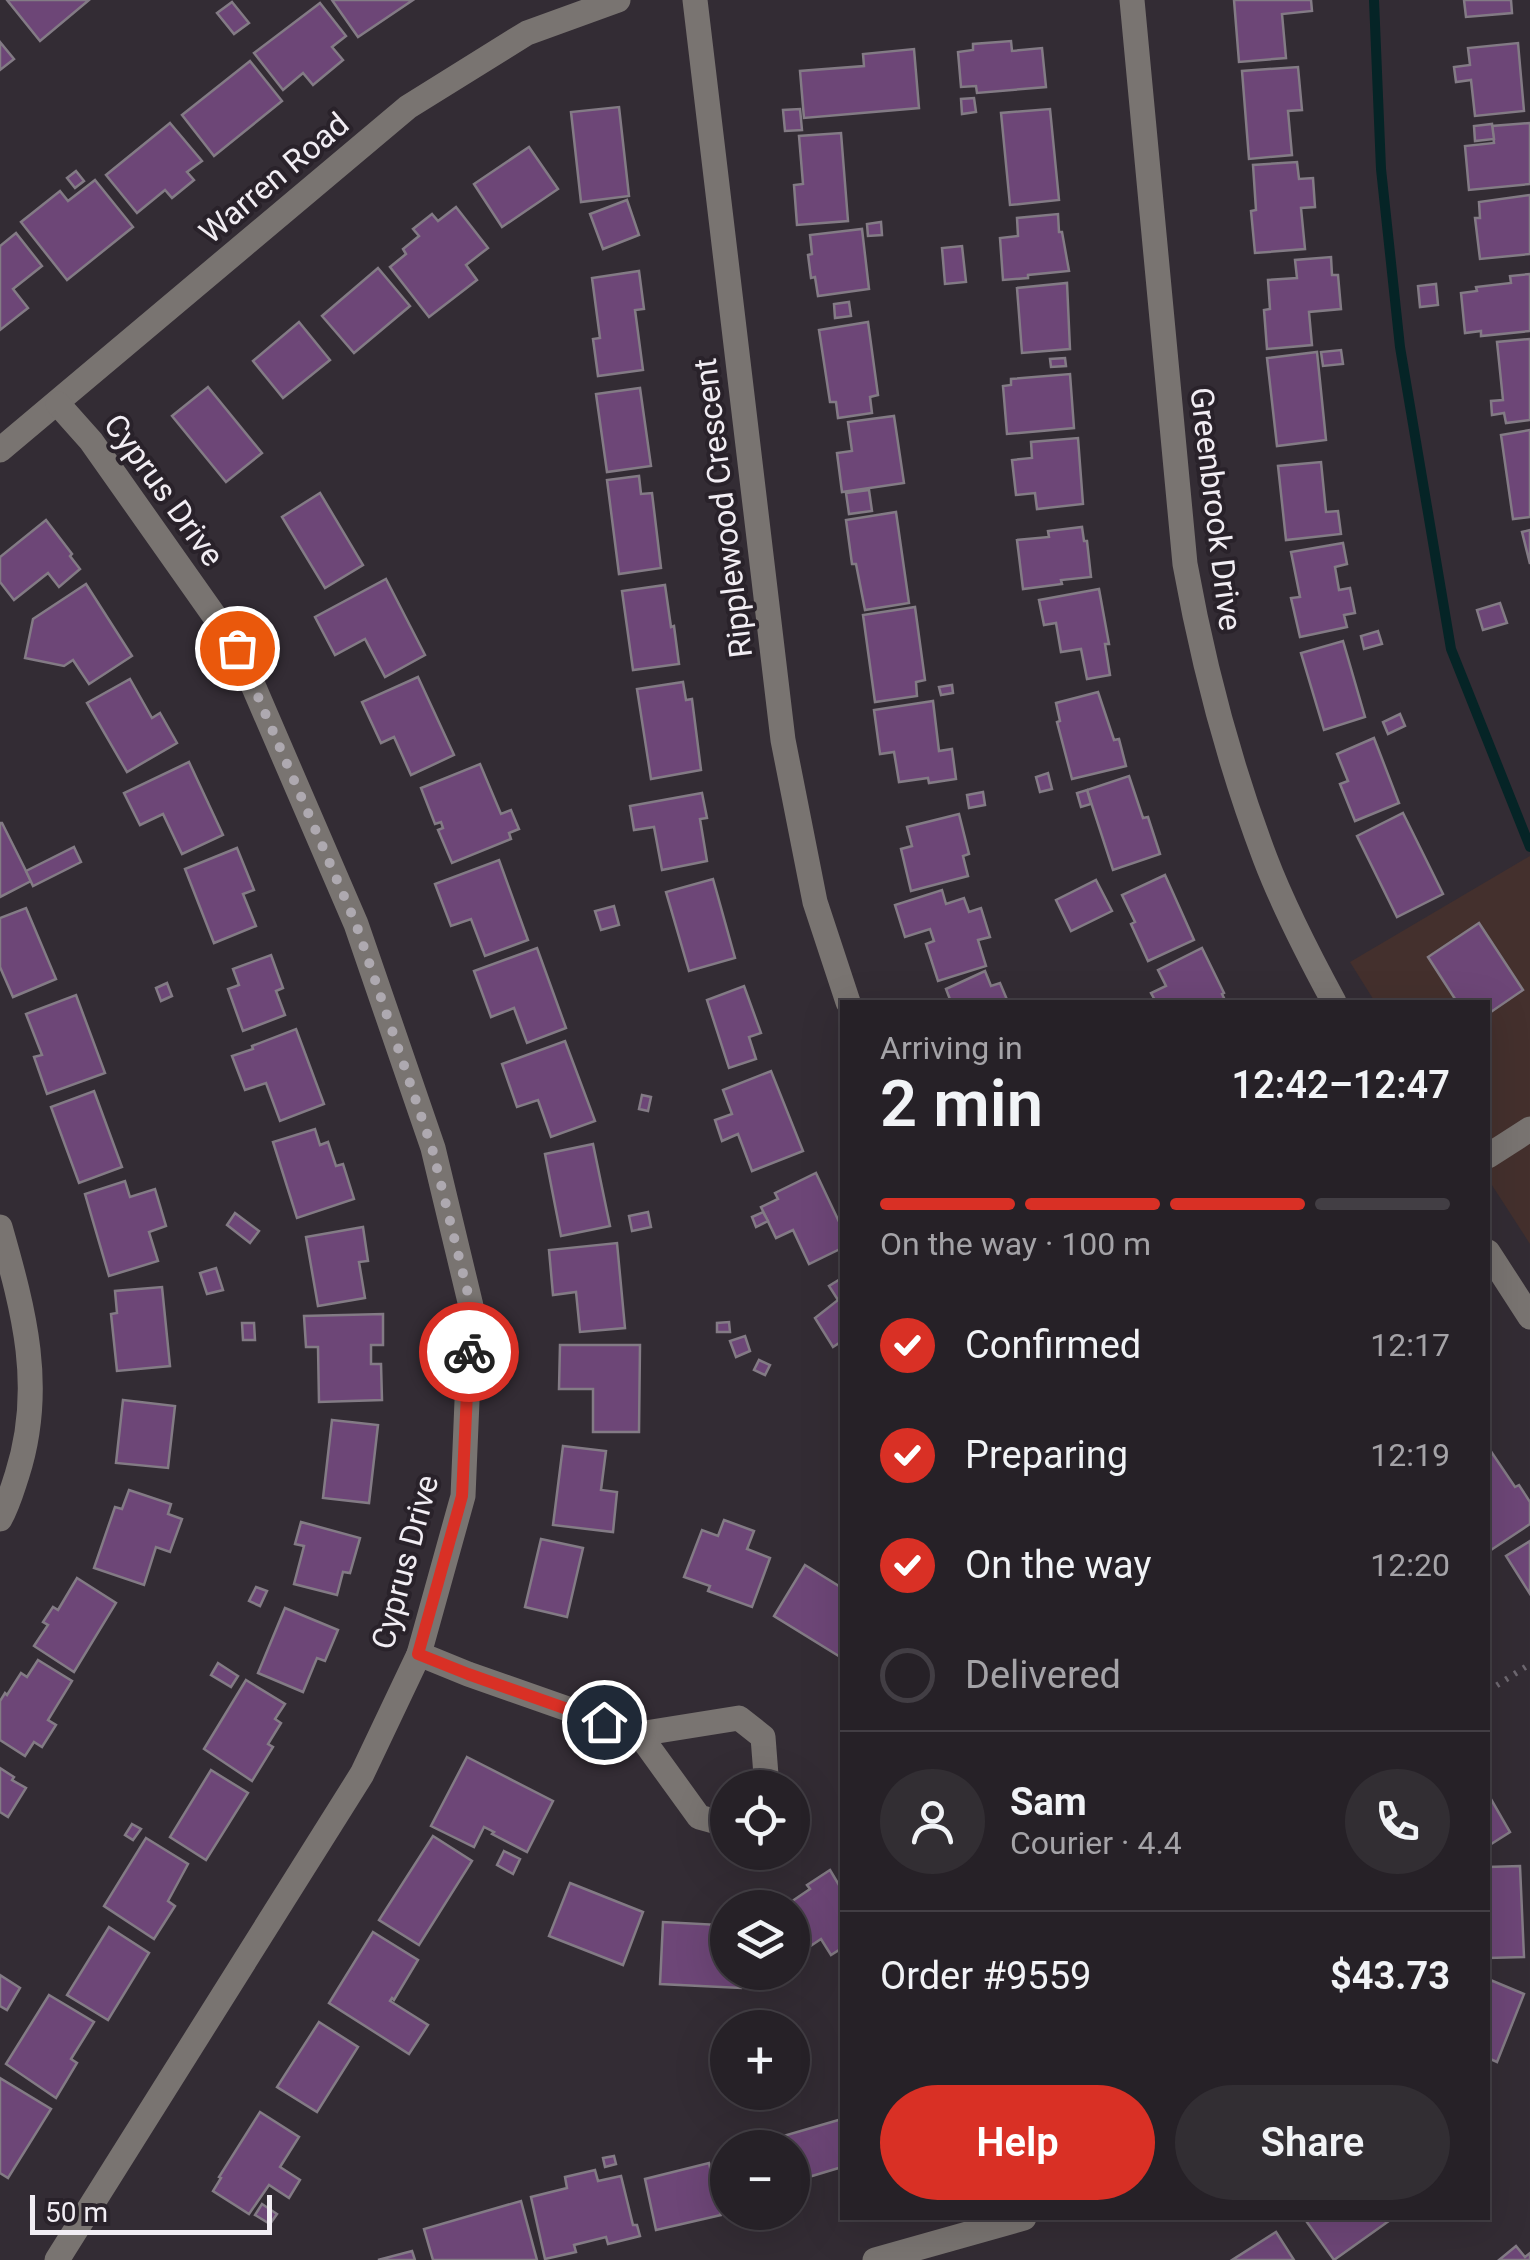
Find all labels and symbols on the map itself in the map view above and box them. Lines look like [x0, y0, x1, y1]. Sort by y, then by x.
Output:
street label: Warren Road [192, 105, 356, 251]
street label: Ripplewood Crescent [686, 356, 760, 660]
street label: Greenbrook Drive [1182, 385, 1250, 633]
street label: Cyprus Drive [96, 407, 232, 573]
pin [195, 606, 280, 691]
courier [419, 1302, 519, 1402]
street label: Cyprus Drive [364, 1471, 446, 1653]
pin [562, 1680, 647, 1765]
scale bar [30, 2190, 272, 2234]

